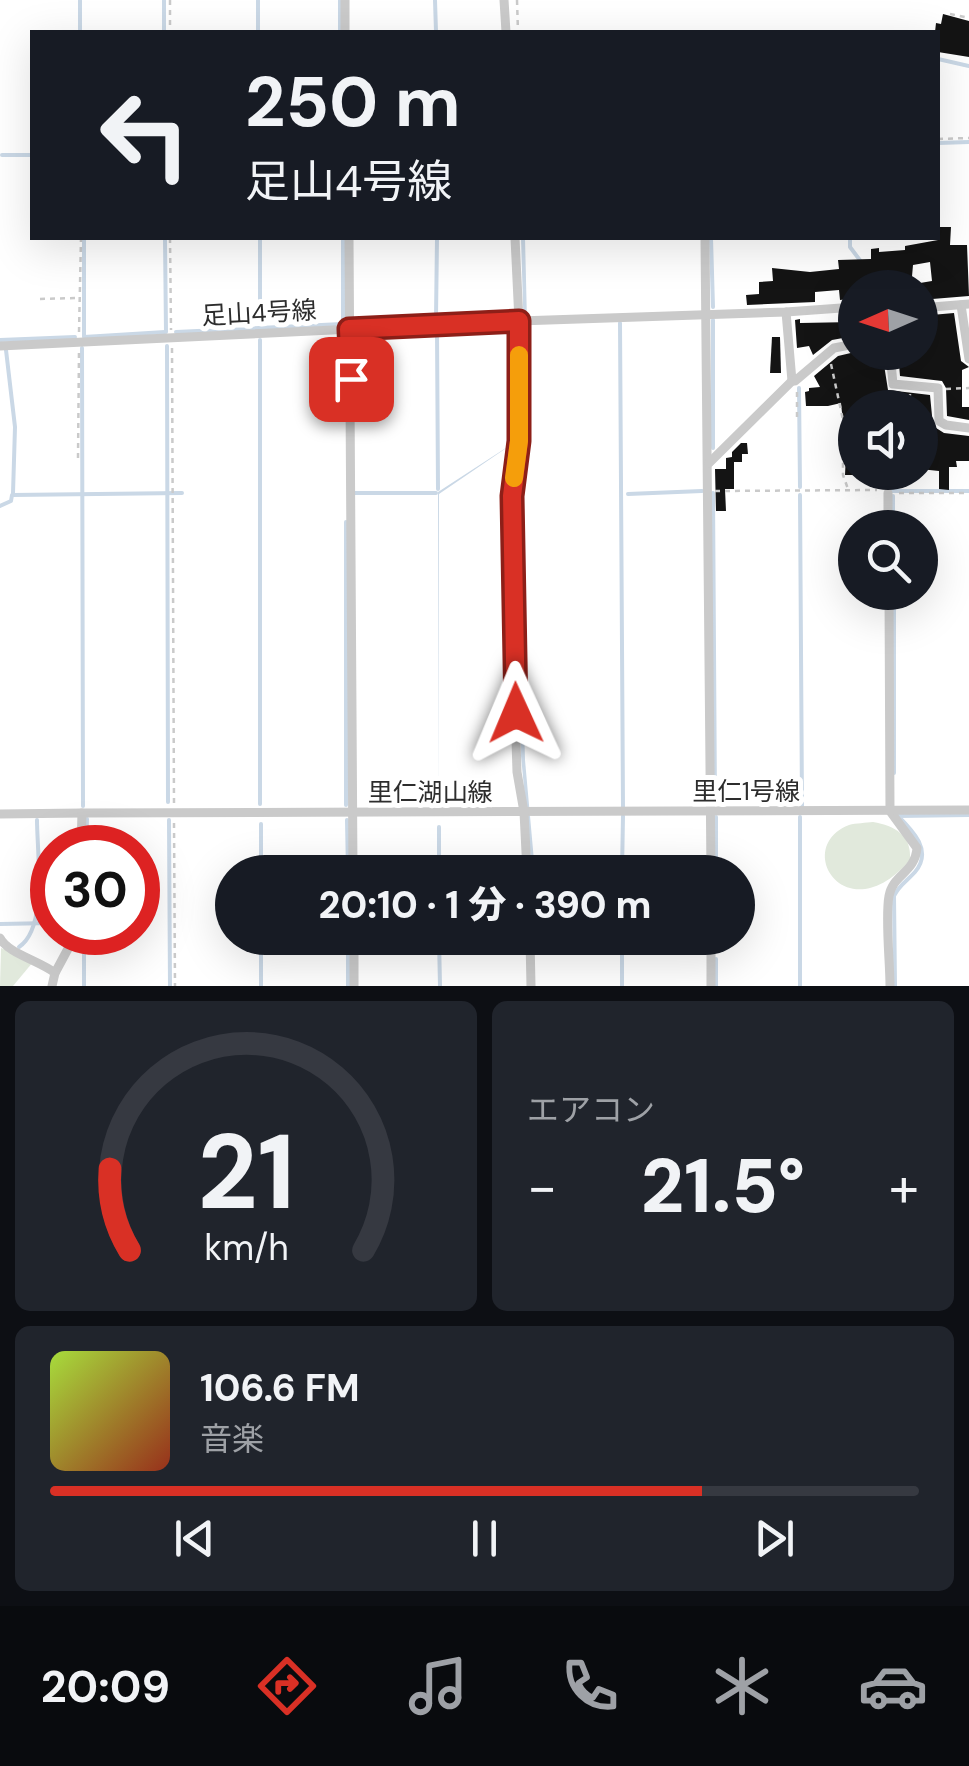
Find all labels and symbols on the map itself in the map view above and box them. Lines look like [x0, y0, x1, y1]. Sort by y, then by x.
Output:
north arrow [838, 270, 938, 370]
street label: 足山4号線 [201, 294, 317, 332]
pin [309, 337, 394, 422]
position arrow [464, 661, 568, 765]
street label: 里仁1号線 [692, 775, 800, 808]
street label: 里仁湖山線 [367, 776, 493, 809]
speed limit sign: 30 [30, 825, 160, 955]

